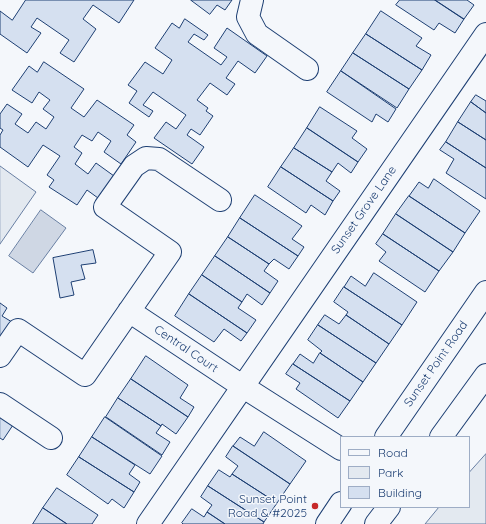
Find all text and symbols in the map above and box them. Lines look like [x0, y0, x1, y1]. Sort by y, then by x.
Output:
street label: Sunset Grove Lane [328, 163, 400, 257]
street label: Sunset Point Road [401, 318, 471, 410]
street label: Central Court [151, 322, 221, 376]
legend [340, 436, 470, 508]
text: Road [378, 445, 408, 460]
text: Park [378, 465, 403, 480]
text: Building [378, 485, 422, 500]
place label: Sunset Point Road & #2025 [228, 492, 307, 520]
marker: Sunset Point Road & #2025 [310, 501, 320, 511]

